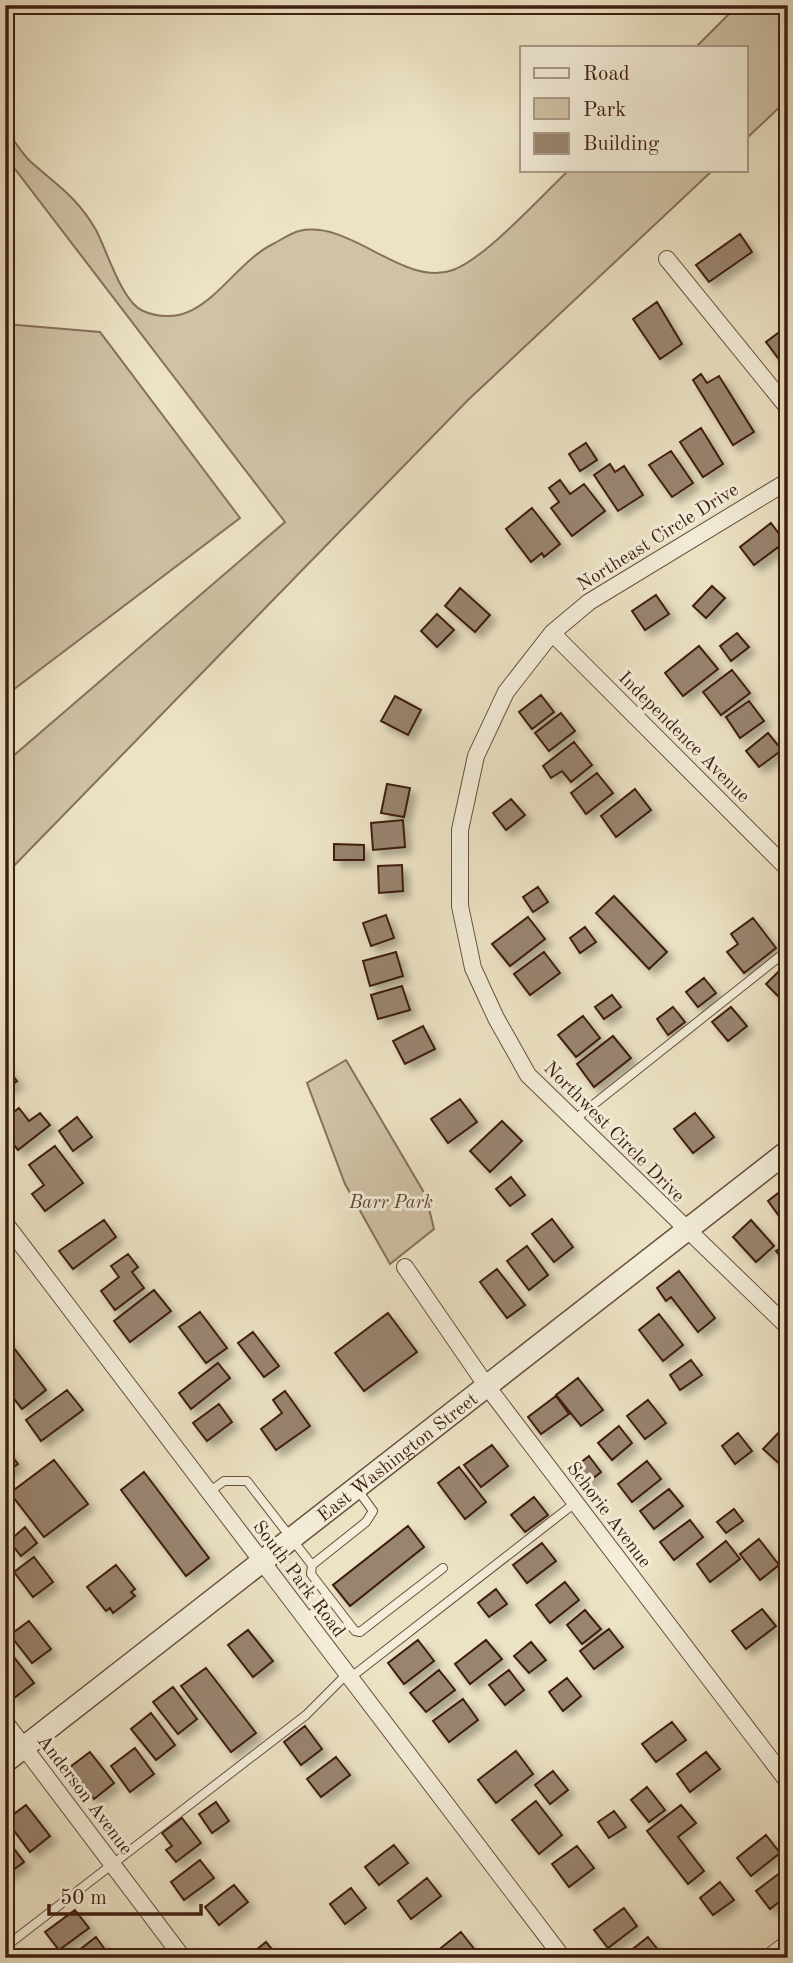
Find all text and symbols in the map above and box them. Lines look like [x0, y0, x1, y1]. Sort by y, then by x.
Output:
legend [520, 46, 748, 172]
text: Road [583, 64, 630, 85]
text: Park [583, 100, 626, 121]
text: Building [583, 134, 660, 155]
street label: Northeast Circle Drive [574, 481, 742, 595]
street label: Independence Avenue [614, 669, 752, 807]
street label: Northwest Circle Drive [539, 1059, 687, 1207]
park label: Barr Park [348, 1194, 433, 1213]
street label: East Washington Street [315, 1390, 482, 1526]
street label: Schorie Avenue [562, 1459, 654, 1572]
street label: South Park Road [248, 1518, 348, 1641]
street label: Anderson Avenue [33, 1732, 135, 1859]
scale bar [49, 1872, 201, 1916]
text: 50 m [60, 1888, 107, 1909]

